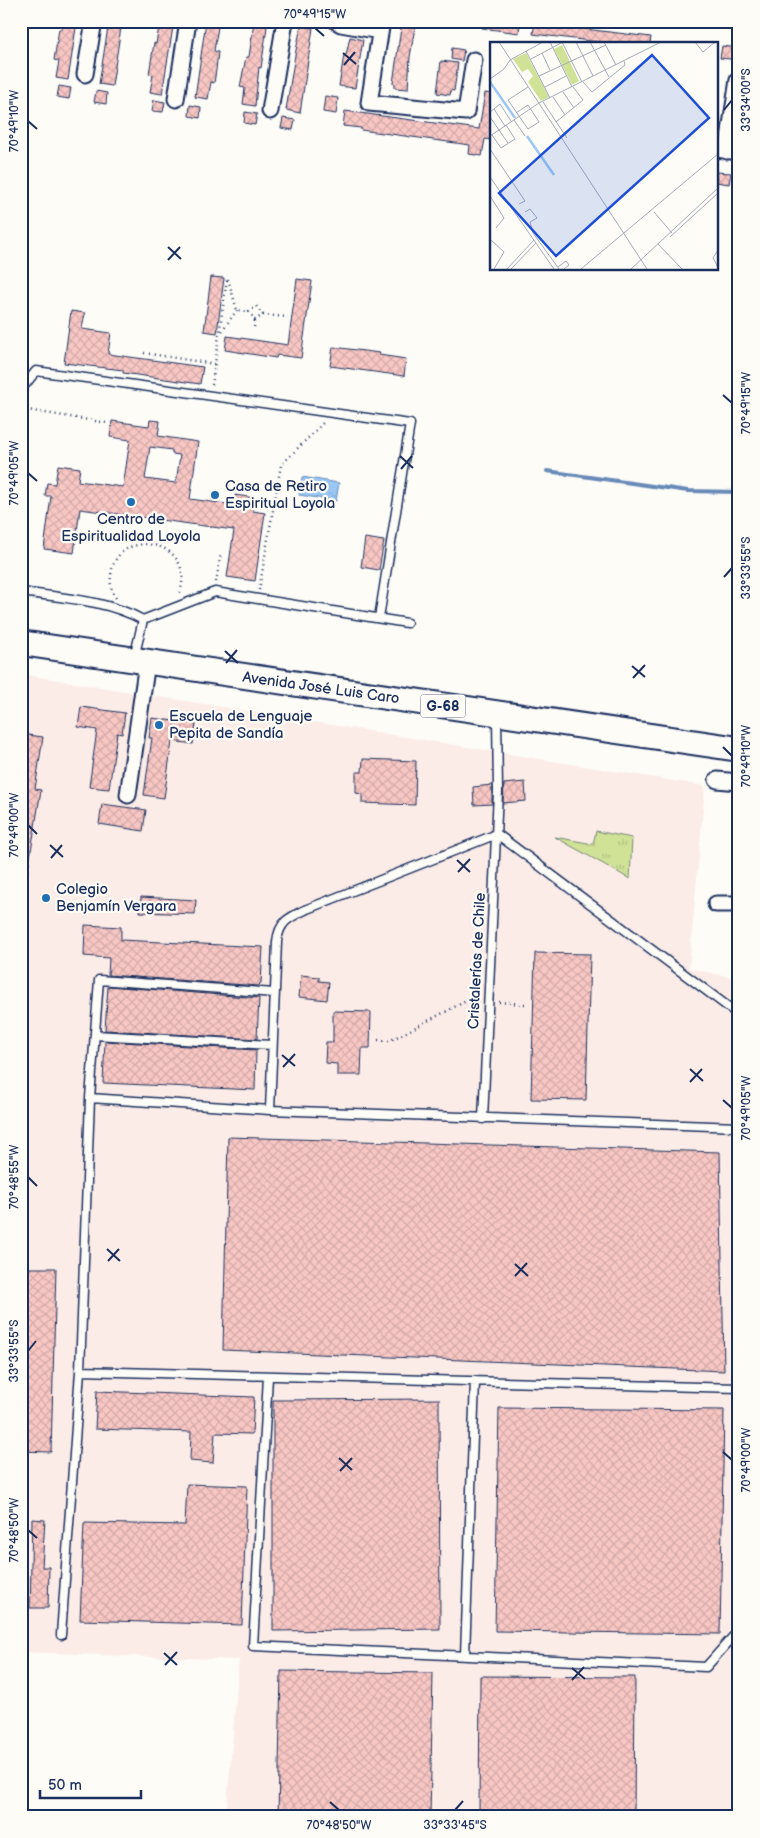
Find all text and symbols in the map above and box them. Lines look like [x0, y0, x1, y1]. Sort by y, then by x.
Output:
text: 70°49'15"W [284, 7, 346, 22]
inset map [490, 42, 718, 270]
text: 33°34'00"S [739, 68, 754, 132]
text: 70°49'10"W [7, 90, 22, 152]
text: 70°49'15"W [739, 372, 754, 434]
text: 70°49'05"W [7, 441, 22, 505]
place label: Casa de Retiro Espiritual Loyola [225, 477, 335, 513]
marker: Casa de Retiro Espiritual Loyola [209, 489, 221, 501]
marker: Centro de Espiritualidad Loyola [125, 496, 137, 508]
place label: Centro de Espiritualidad Loyola [61, 510, 201, 546]
text: 33°33'55"S [739, 537, 754, 600]
street label: Avenida José Luis Caro [241, 668, 401, 708]
road number: G-68 [420, 694, 466, 718]
place label: Escuela de Lenguaje Pepita de Sandía [169, 707, 312, 743]
marker: Escuela de Lenguaje Pepita de Sandía [153, 719, 165, 731]
text: 70°49'10"W [739, 725, 754, 787]
text: 70°49'00"W [7, 792, 22, 857]
place label: Colegio Benjamín Vergara [56, 880, 177, 916]
marker: Colegio Benjamín Vergara [40, 892, 52, 904]
street label: Cristalerías de Chile [464, 892, 490, 1030]
text: 70°49'05"W [739, 1076, 754, 1140]
text: 70°48'55"W [7, 1145, 22, 1209]
text: 33°33'55"S [7, 1320, 22, 1383]
text: 70°49'00"W [739, 1427, 754, 1492]
text: 70°48'50"W [7, 1498, 22, 1562]
scale bar [40, 1768, 141, 1800]
text: 50 m [48, 1776, 82, 1795]
text: 70°48'50"W [307, 1818, 371, 1833]
text: 33°33'45"S [423, 1818, 487, 1833]

